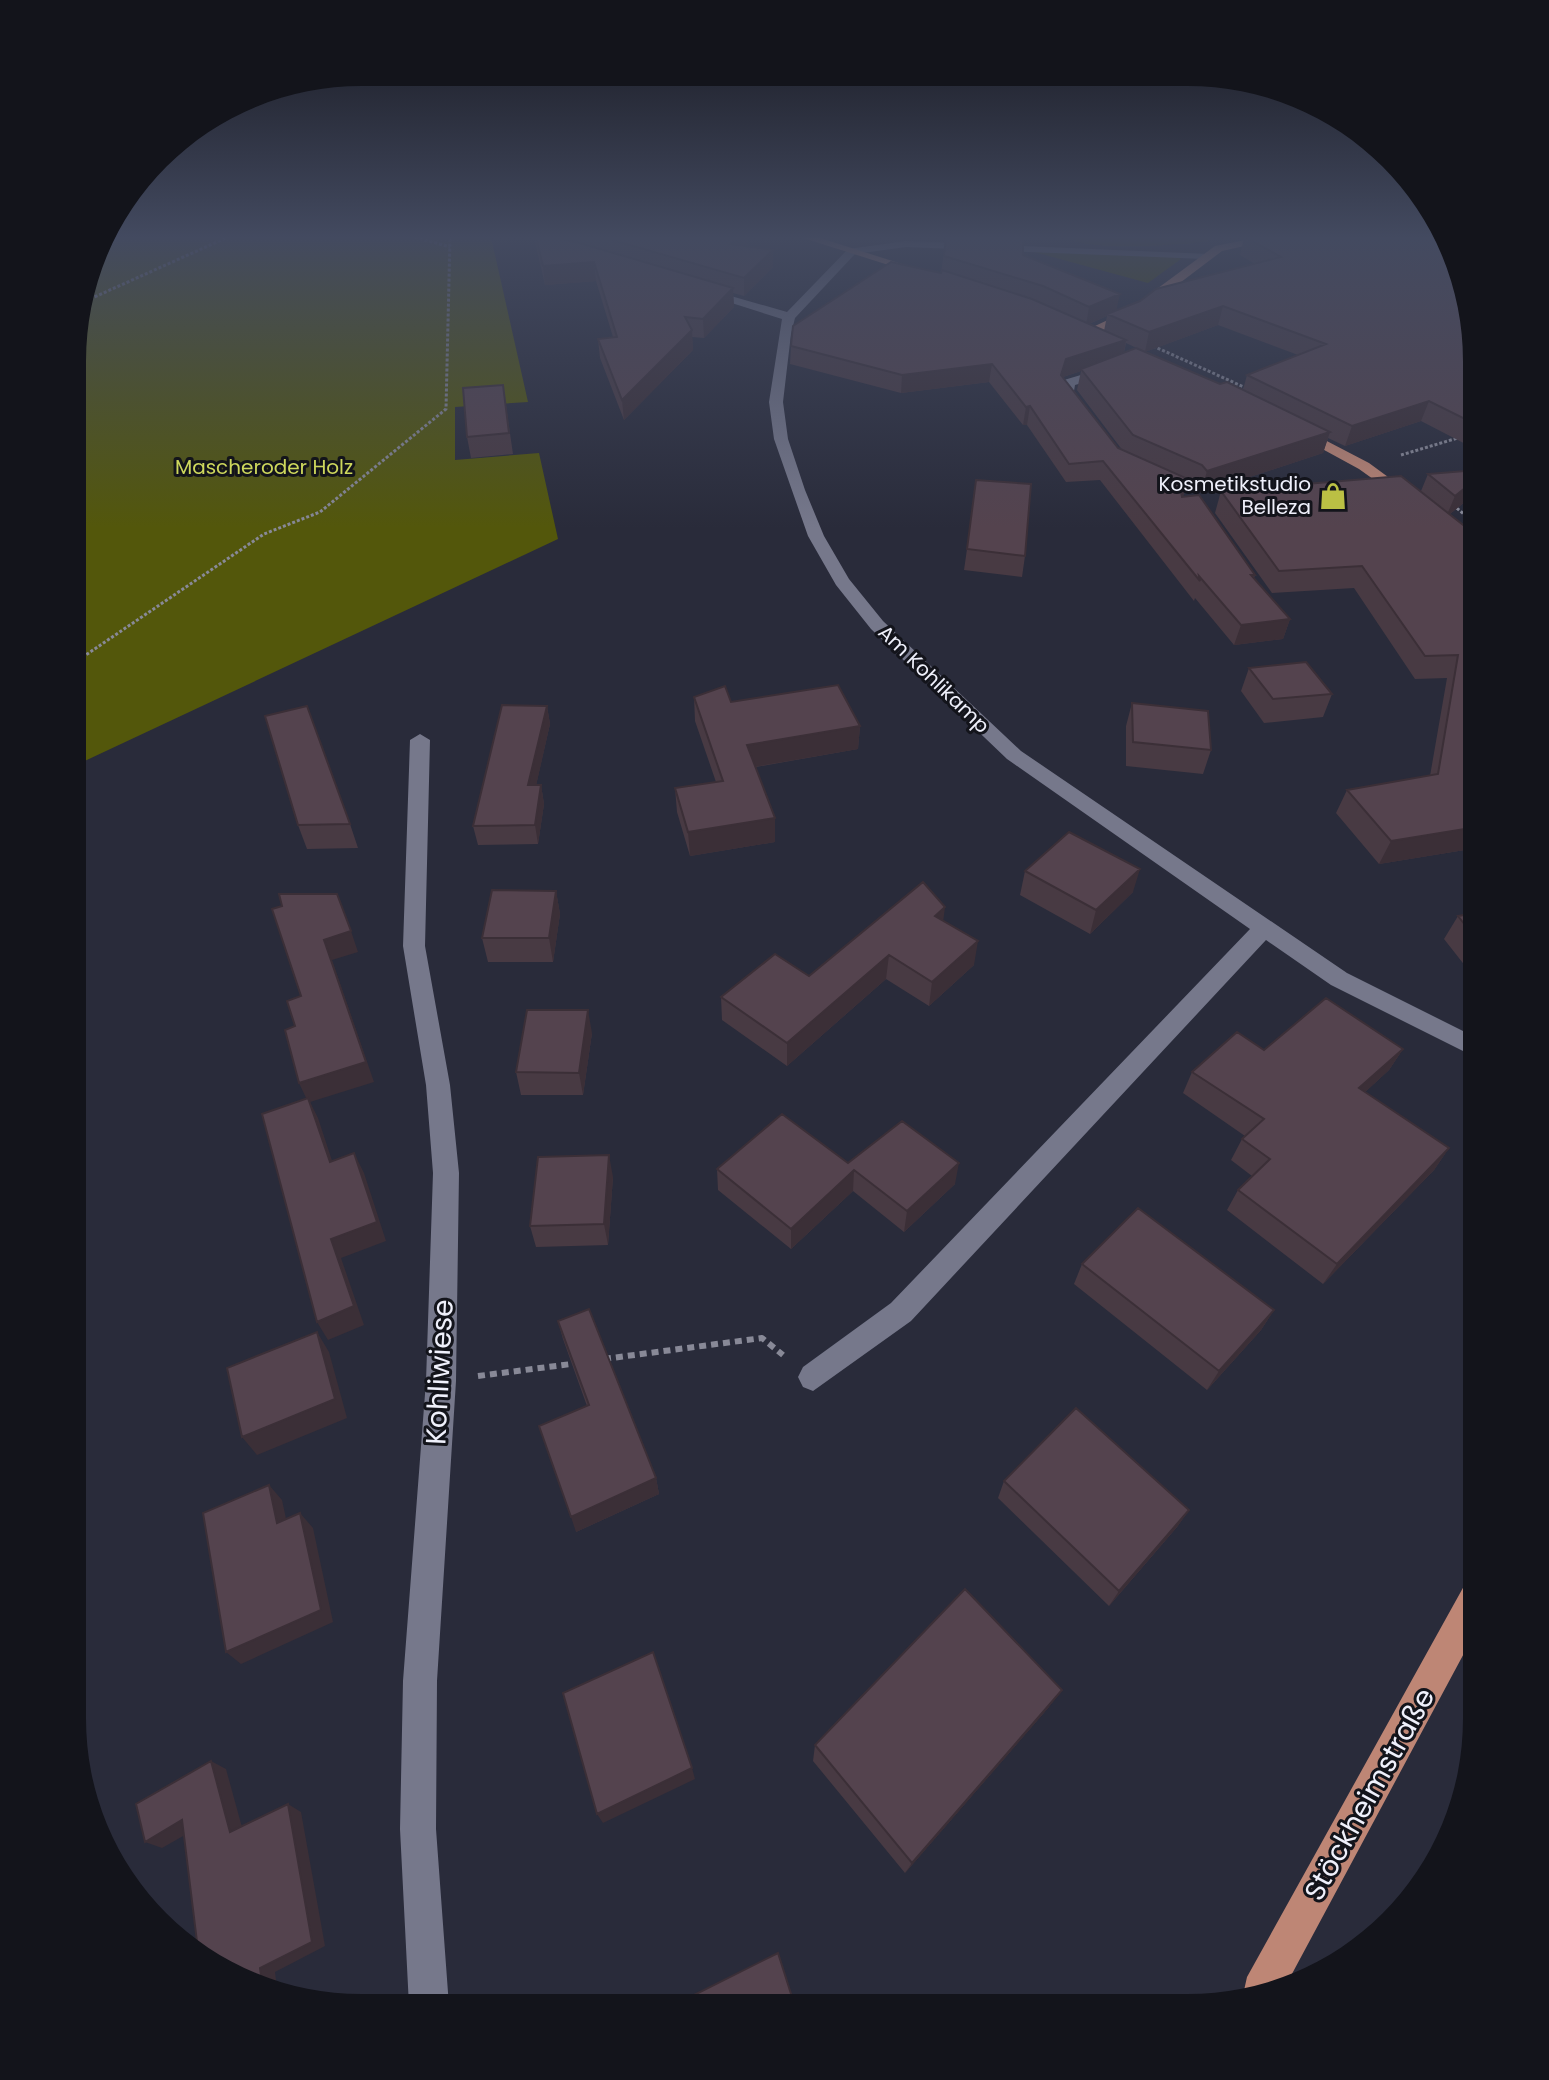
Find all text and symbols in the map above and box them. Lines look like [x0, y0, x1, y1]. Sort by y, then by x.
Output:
park label: Mascheroder Holz [175, 453, 353, 481]
place label: Kosmetikstudio Belleza [1159, 470, 1311, 521]
shop icon: Kosmetikstudio Belleza [1318, 481, 1348, 511]
street label: Am Kohlikamp [872, 619, 996, 739]
street label: Kohliwiese [416, 1298, 463, 1446]
street label: Stöckheimstraße [1295, 1681, 1444, 1908]

